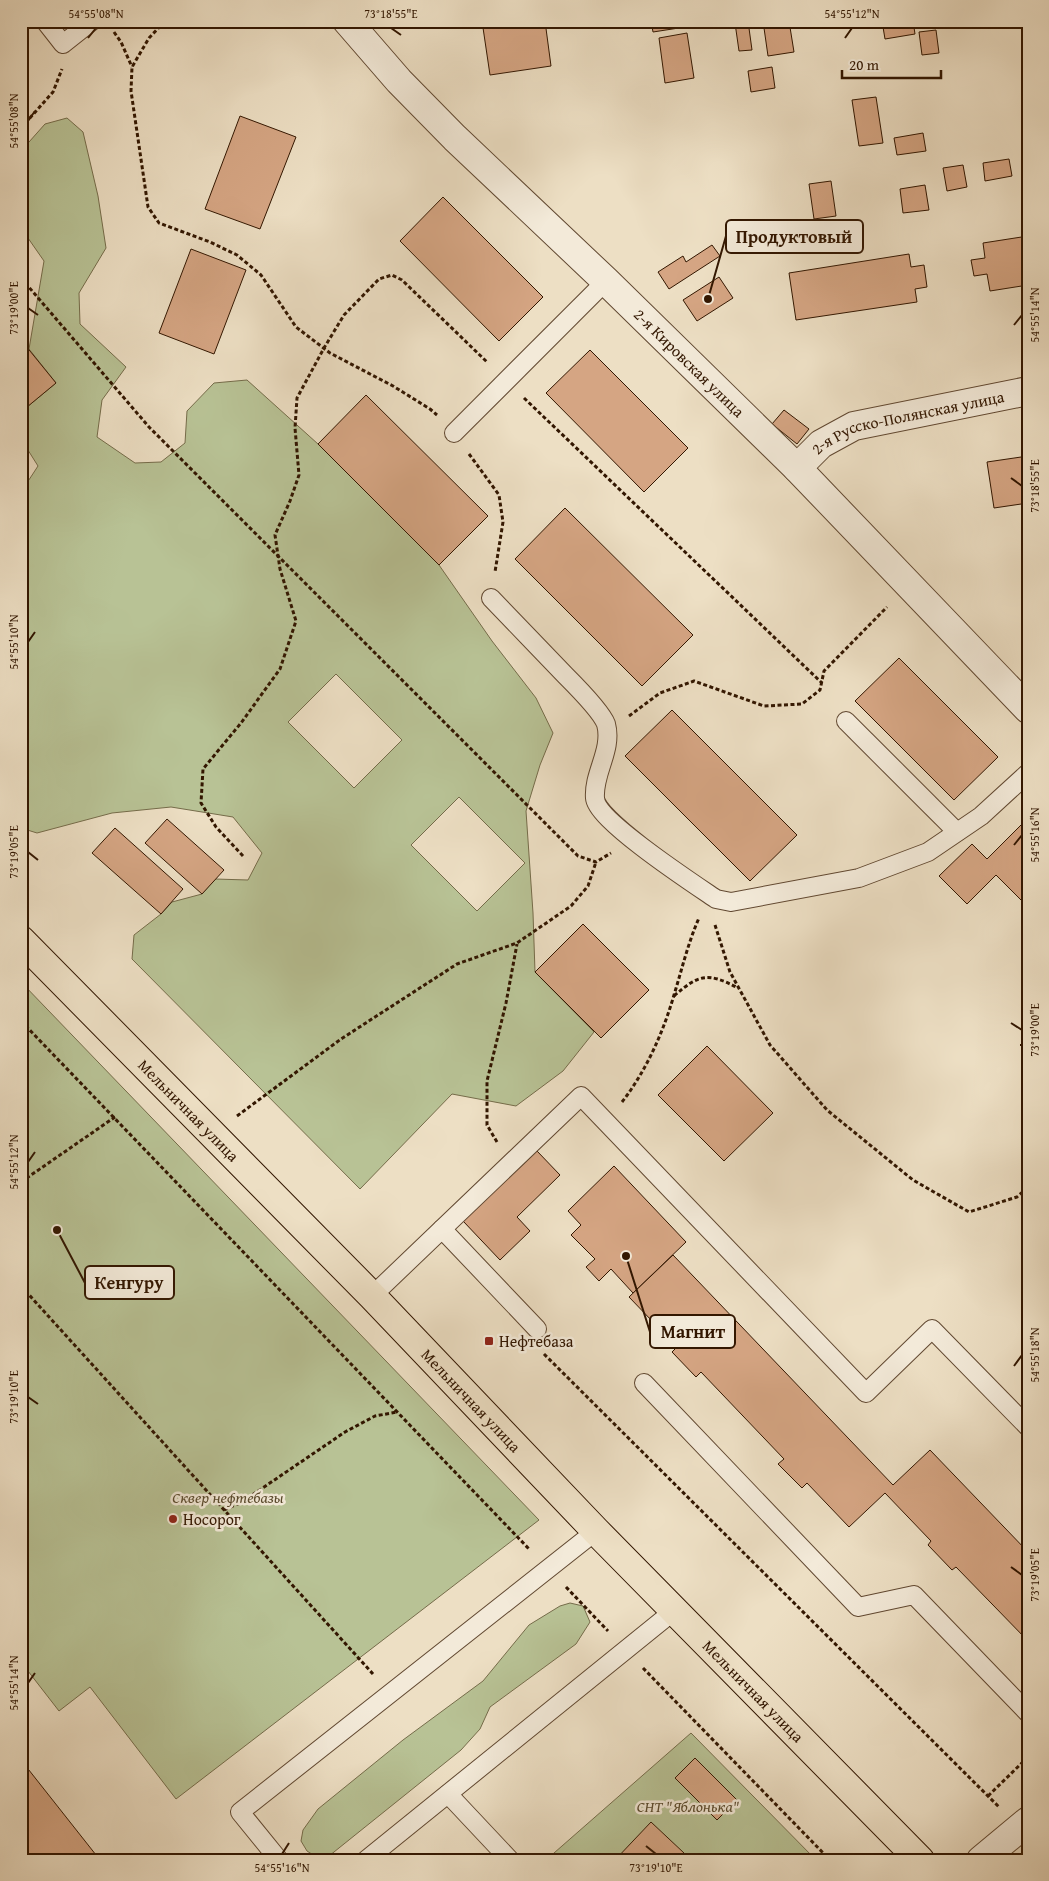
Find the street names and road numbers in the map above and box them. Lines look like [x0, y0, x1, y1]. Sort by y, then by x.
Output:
street label: 2-я Кировская улица [629, 303, 751, 423]
street label: 2-я Русско-Полянская улица [805, 384, 1006, 460]
street label: Мельничная улица [133, 1053, 245, 1167]
street label: Мельничная улица [416, 1343, 527, 1458]
street label: Мельничная улица [697, 1634, 810, 1748]

